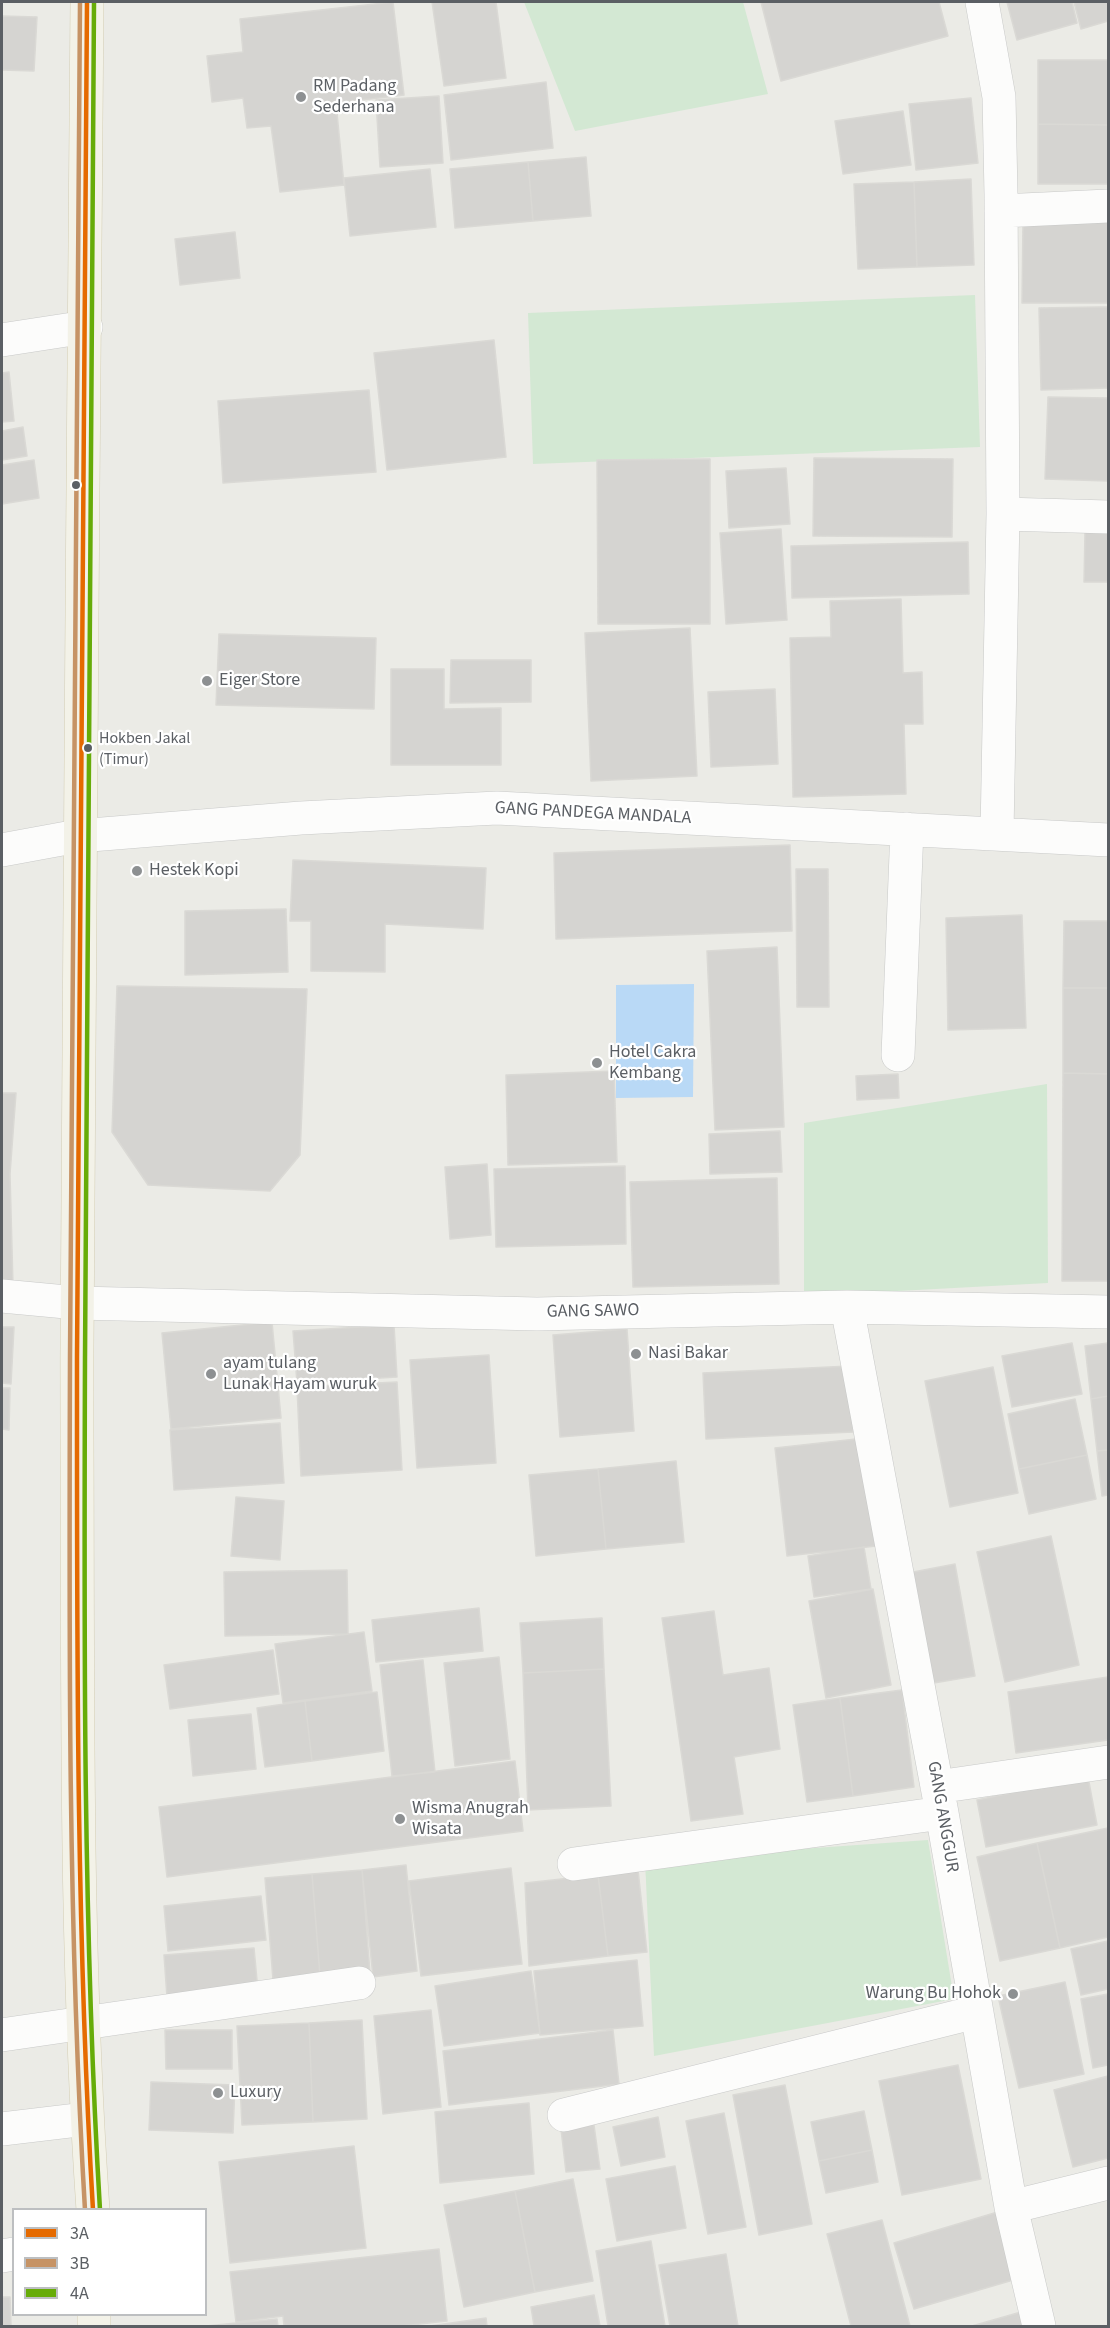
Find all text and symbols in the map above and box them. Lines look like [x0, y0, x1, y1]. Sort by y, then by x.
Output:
place label: RM Padang Sederhana [313, 76, 396, 118]
marker: RM Padang Sederhana [294, 90, 308, 104]
unlabelled marker [70, 479, 82, 491]
place label: Eiger Store [219, 670, 300, 692]
marker: Eiger Store [200, 674, 214, 688]
place label: Hokben Jakal (Timur) [99, 729, 190, 767]
marker: Hokben Jakal (Timur) [82, 742, 94, 754]
street label: GANG PANDEGA MANDALA [494, 798, 692, 830]
place label: Hestek Kopi [149, 860, 239, 882]
marker: Hestek Kopi [130, 864, 144, 878]
place label: Hotel Cakra Kembang [609, 1042, 696, 1084]
marker: Hotel Cakra Kembang [590, 1056, 604, 1070]
street label: GANG SAWO [547, 1300, 639, 1324]
place label: Nasi Bakar [648, 1343, 728, 1365]
marker: Nasi Bakar [629, 1347, 643, 1361]
place label: ayam tulang Lunak Hayam wuruk [223, 1353, 377, 1396]
marker: ayam tulang Lunak Hayam wuruk [204, 1367, 218, 1381]
street label: GANG ANGGUR [922, 1760, 962, 1874]
place label: Wisma Anugrah Wisata [412, 1798, 529, 1840]
marker: Wisma Anugrah Wisata [393, 1812, 407, 1826]
place label: Warung Bu Hohok [866, 1983, 1001, 2005]
marker: Warung Bu Hohok [1006, 1987, 1020, 2001]
place label: Luxury [230, 2082, 281, 2104]
marker: Luxury [211, 2086, 225, 2100]
legend [12, 2208, 207, 2316]
text: 3A [70, 2221, 89, 2246]
text: 3B [70, 2251, 90, 2276]
text: 4A [70, 2281, 89, 2306]

